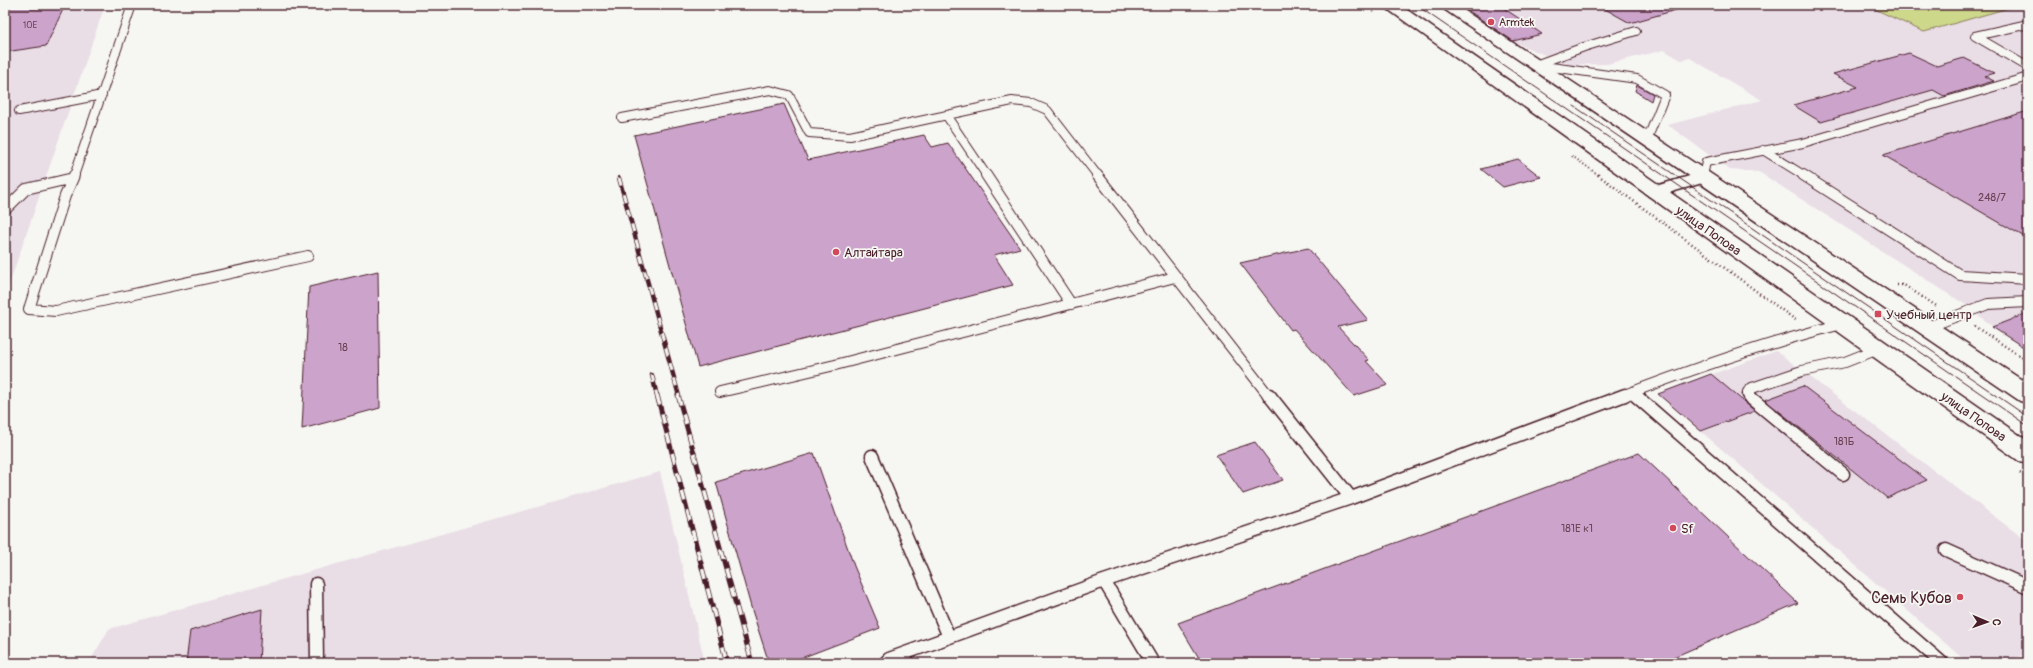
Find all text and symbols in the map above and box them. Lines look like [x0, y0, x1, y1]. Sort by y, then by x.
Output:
place label: Armtek [1499, 16, 1535, 29]
marker: Armtek [1486, 17, 1496, 27]
house number: 10Е [23, 20, 37, 31]
house number: 248/7 [1978, 191, 2006, 204]
street label: улица Попова [1672, 202, 1744, 259]
place label: Алтайтара [844, 245, 903, 261]
marker: Алтайтара [831, 247, 841, 257]
place label: Учебный центр [1886, 307, 1972, 323]
marker: Учебный центр [1873, 309, 1883, 319]
house number: 18 [338, 341, 348, 354]
street label: улица Попова [1937, 388, 2009, 445]
house number: 181Б [1834, 435, 1854, 448]
place label: Sf [1681, 521, 1695, 537]
house number: 181Е к1 [1561, 522, 1593, 535]
marker: Sf [1668, 523, 1678, 533]
place label: Семь Кубов [1871, 588, 1952, 608]
marker: Семь Кубов [1955, 592, 1965, 602]
north arrow [1967, 602, 2007, 642]
text: С [1990, 619, 2003, 626]

